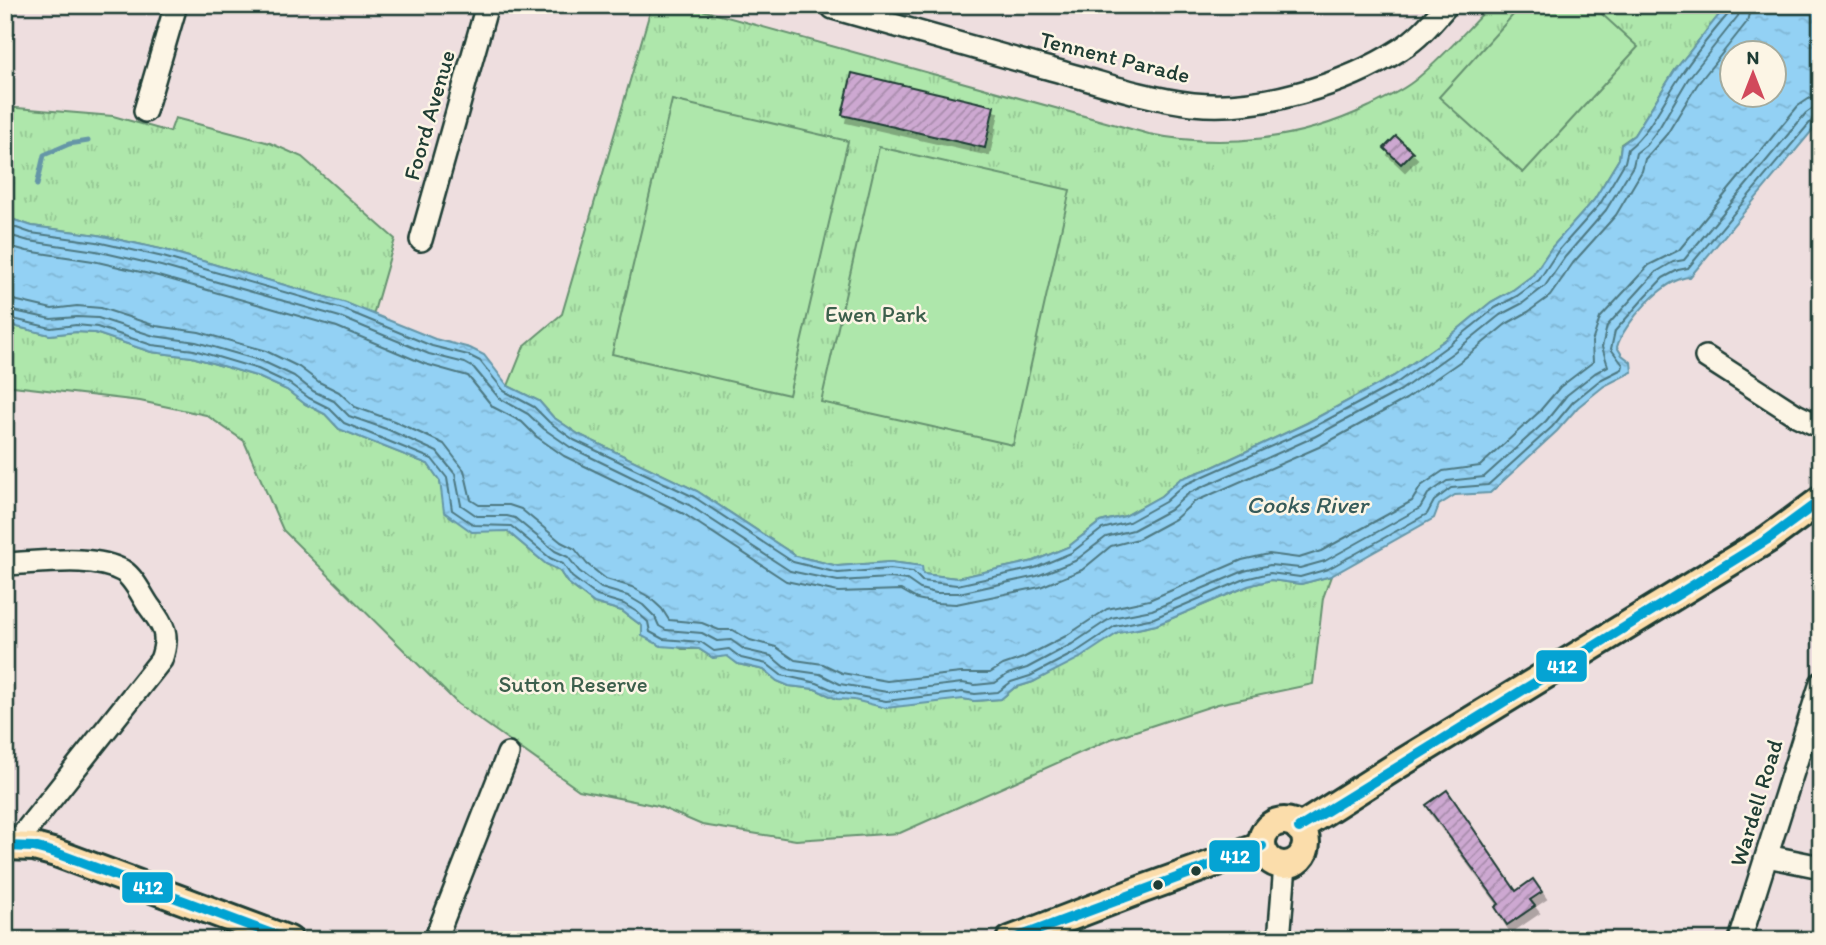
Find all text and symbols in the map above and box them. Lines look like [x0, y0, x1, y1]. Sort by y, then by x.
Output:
street label: Tennent Parade [1037, 25, 1193, 89]
north arrow [1717, 38, 1787, 108]
text: N [1747, 46, 1759, 69]
street label: Foord Avenue [397, 47, 461, 183]
park label: Ewen Park [825, 300, 927, 328]
water label: Cooks River [1246, 490, 1370, 519]
line badge: 412 [1535, 649, 1588, 683]
text: 412 [1547, 655, 1577, 678]
park label: Sutton Reserve [498, 670, 648, 698]
street label: Wardell Road [1723, 736, 1789, 870]
line badge: 412 [1208, 839, 1261, 873]
text: 412 [1220, 845, 1250, 868]
unlabelled marker [1189, 864, 1203, 878]
line badge: 412 [121, 871, 174, 904]
text: 412 [133, 876, 163, 899]
unlabelled marker [1151, 878, 1165, 892]

